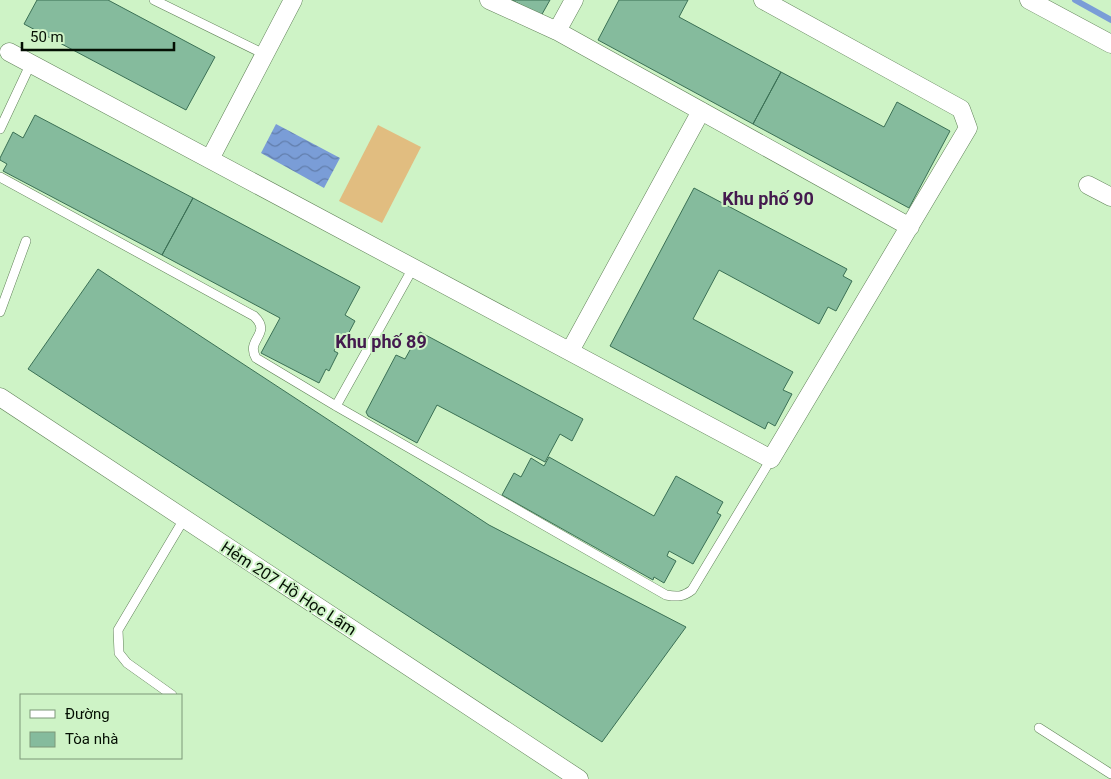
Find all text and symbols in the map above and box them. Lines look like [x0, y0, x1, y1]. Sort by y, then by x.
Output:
scale bar [22, 20, 175, 52]
text: 50 m [30, 28, 64, 46]
district label: Khu phố 90 [722, 188, 814, 209]
district label: Khu phố 89 [335, 331, 427, 352]
street label: Hẻm 207 Hồ Học Lãm [217, 538, 360, 639]
legend [20, 694, 182, 759]
text: Đường [65, 705, 110, 723]
text: Tòa nhà [65, 730, 118, 748]

